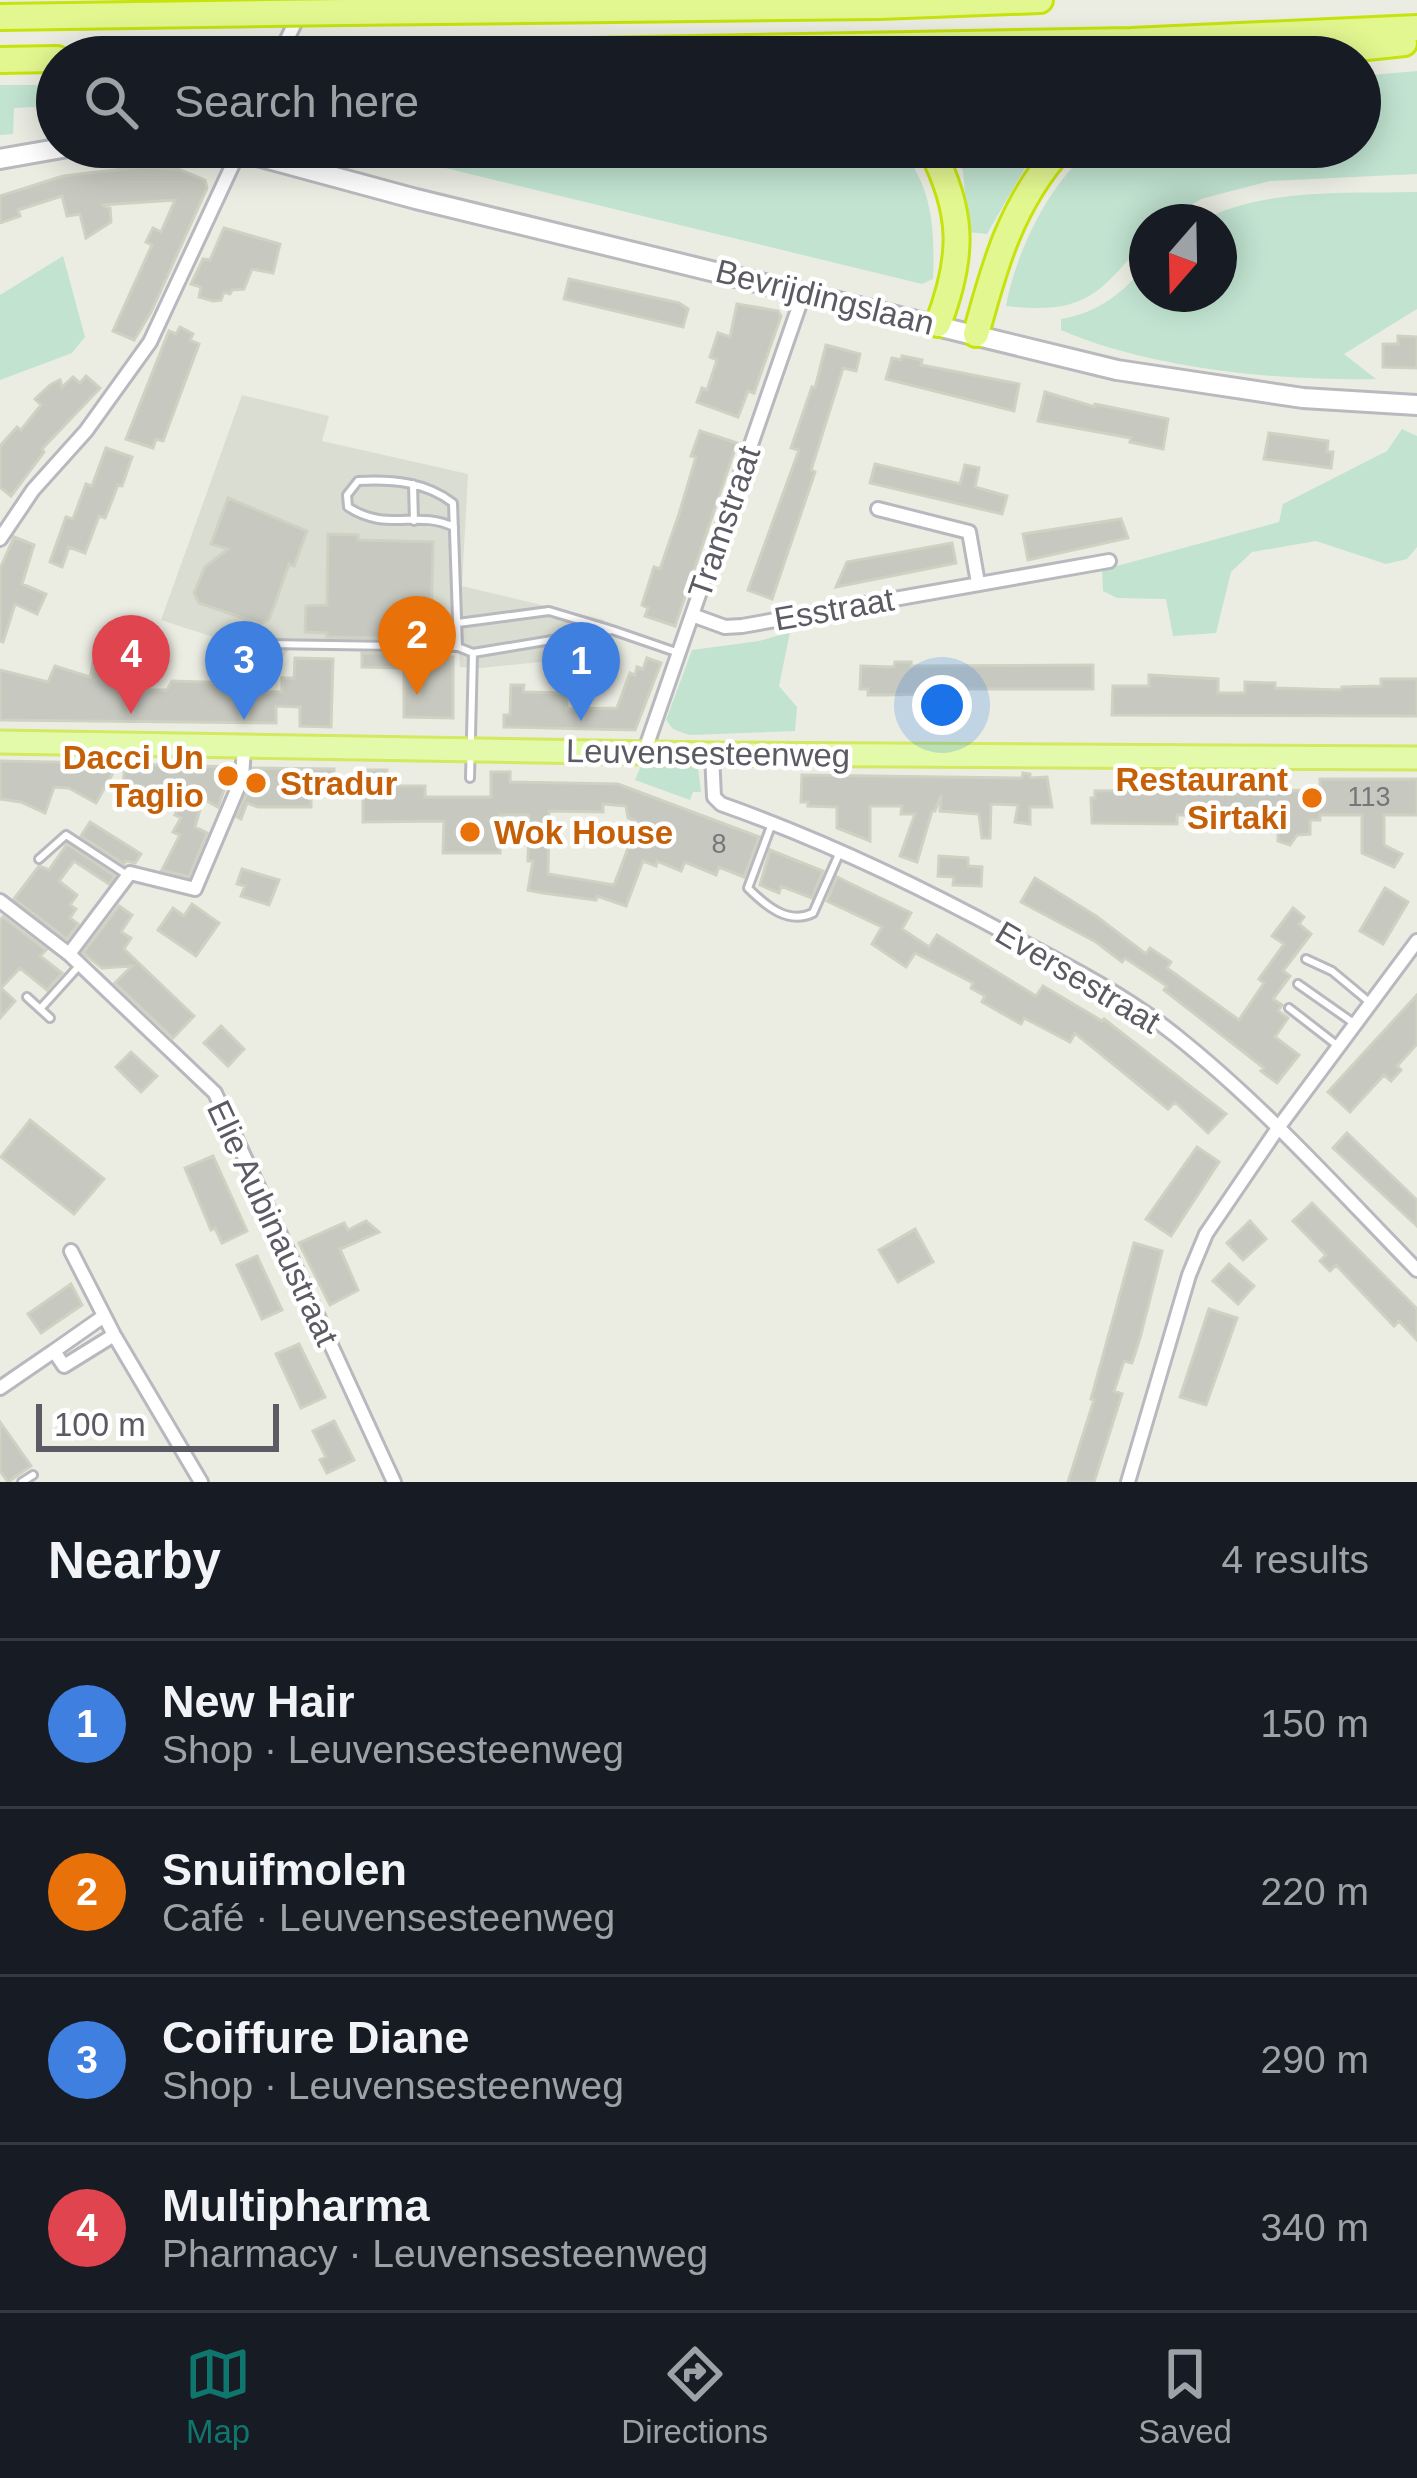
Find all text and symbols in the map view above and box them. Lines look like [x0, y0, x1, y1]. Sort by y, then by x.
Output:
search box [36, 36, 1381, 168]
icon: search [78, 69, 144, 135]
text: Search here [174, 76, 419, 127]
north arrow [1129, 204, 1237, 312]
street label: Bevrijdingslaan [712, 252, 938, 342]
street label: Tramstraat [681, 441, 767, 603]
street label: Esstraat [771, 580, 897, 638]
pin: 2 [378, 596, 456, 695]
pin: 4 [92, 615, 170, 714]
pin: 3 [205, 621, 283, 720]
pin: 1 [542, 622, 620, 721]
your location [912, 675, 972, 735]
street label: Leuvensesteenweg [566, 732, 850, 774]
place label: Dacci Un Taglio [63, 739, 204, 814]
place label: Restaurant Sirtaki [1116, 761, 1288, 836]
marker: Dacci Un Taglio [215, 763, 241, 789]
place label: Stradur [280, 765, 398, 802]
marker: Stradur [243, 770, 269, 796]
house number: 113 [1347, 782, 1391, 812]
marker: Restaurant Sirtaki [1299, 785, 1325, 811]
place label: Wok House [494, 814, 673, 851]
marker: Wok House [457, 819, 483, 845]
house number: 8 [711, 829, 727, 859]
street label: Eversestraat [989, 913, 1167, 1041]
street label: Elie Aubinaustraat [200, 1095, 346, 1351]
scale bar [36, 1398, 279, 1451]
text: 100 m [54, 1406, 146, 1443]
text: Nearby [48, 1532, 221, 1589]
text: 4 results [1222, 1538, 1369, 1581]
text: New Hair [162, 1676, 355, 1727]
text: 1 [76, 1702, 98, 1745]
text: 150 m [1261, 1702, 1369, 1745]
text: Shop · Leuvensesteenweg [162, 1728, 624, 1771]
text: Snuifmolen [162, 1844, 407, 1895]
text: 2 [76, 1870, 98, 1913]
text: 220 m [1261, 1870, 1369, 1913]
text: Café · Leuvensesteenweg [162, 1896, 615, 1939]
text: Coiffure Diane [162, 2012, 470, 2063]
text: 3 [76, 2038, 98, 2081]
text: 290 m [1261, 2038, 1369, 2081]
text: Shop · Leuvensesteenweg [162, 2064, 624, 2107]
text: Multipharma [162, 2180, 430, 2231]
text: 4 [76, 2206, 98, 2249]
text: 340 m [1261, 2206, 1369, 2249]
text: Pharmacy · Leuvensesteenweg [162, 2232, 708, 2275]
tab: Map [185, 2341, 251, 2451]
tab: Directions [621, 2341, 768, 2451]
tab: Saved [1138, 2341, 1232, 2451]

